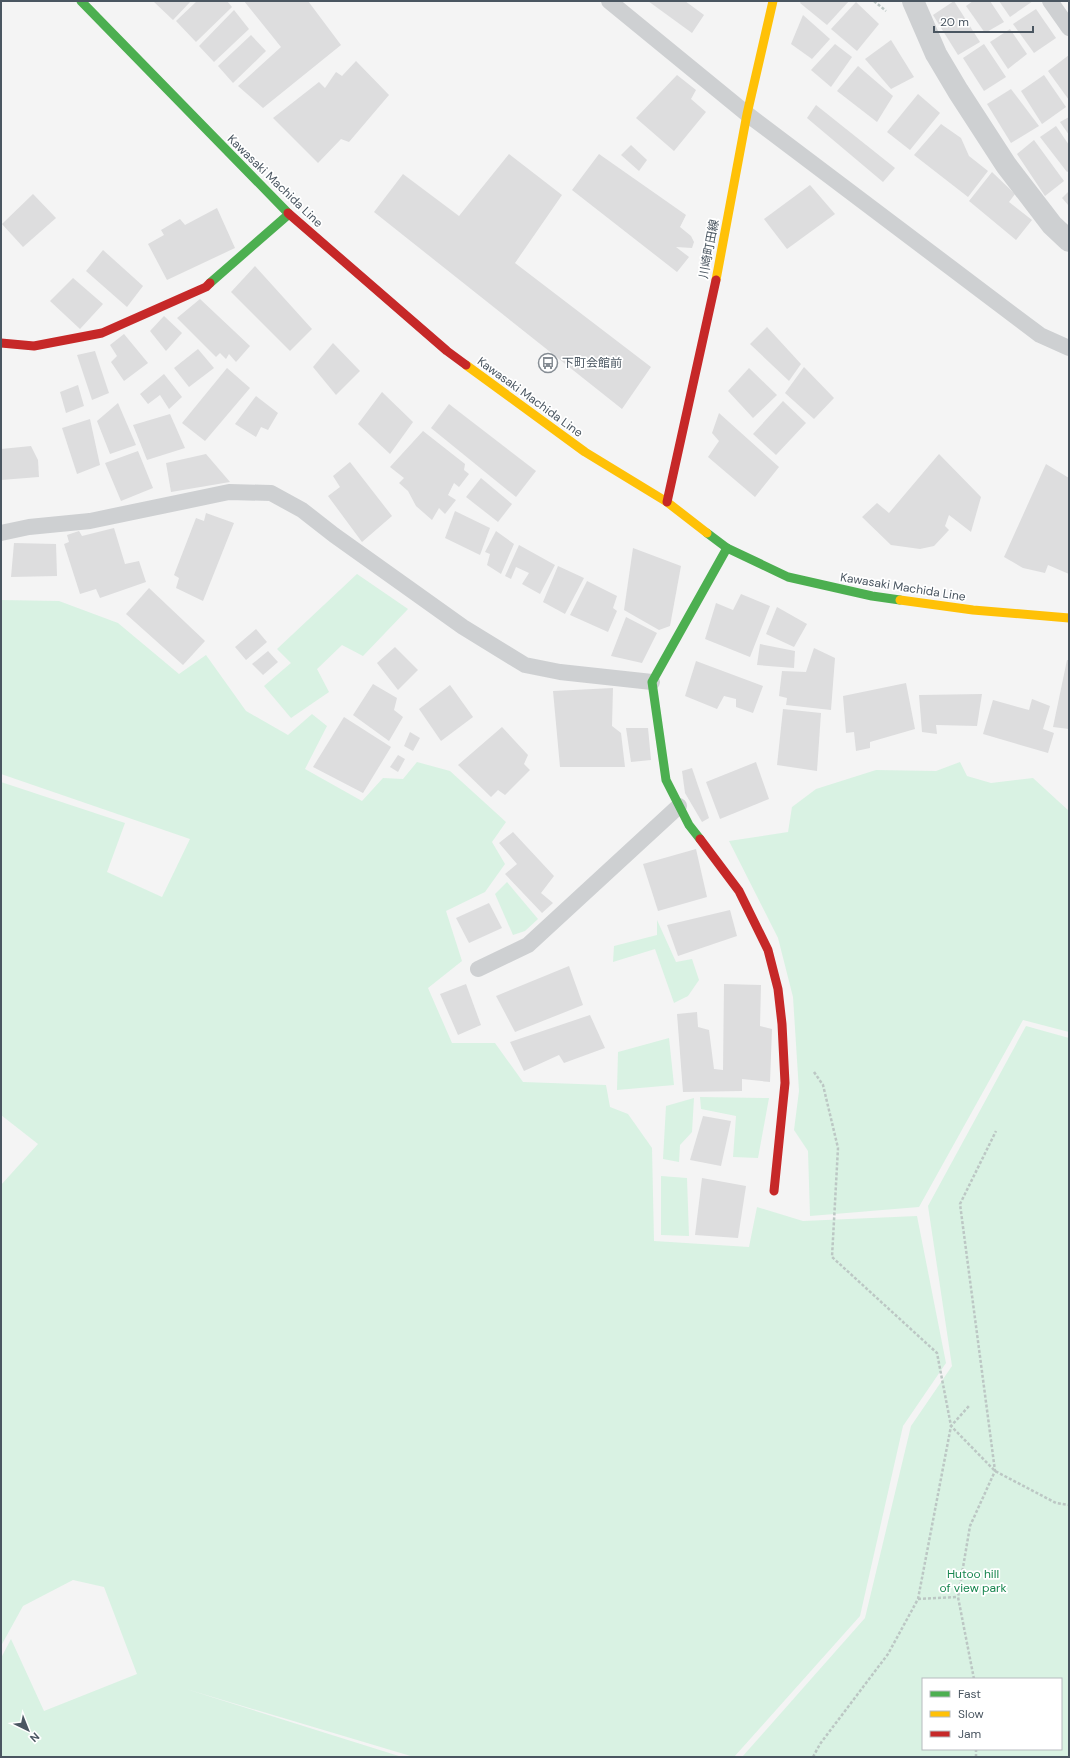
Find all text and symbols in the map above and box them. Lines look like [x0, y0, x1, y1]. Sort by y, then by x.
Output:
scale bar [934, 8, 1033, 34]
text: 20 m [940, 14, 969, 30]
street label: Kawasaki Machida Line [224, 131, 326, 231]
street label: 川崎町田線 [695, 218, 723, 280]
bus stop icon: 下町会館前 [537, 352, 559, 374]
street label: Kawasaki Machida Line [474, 353, 586, 441]
place label: 下町会館前 [562, 355, 622, 371]
street label: Kawasaki Machida Line [839, 569, 967, 605]
park label: Hutoo hill of view park [939, 1566, 1007, 1596]
legend [922, 1678, 1062, 1750]
text: Fast [958, 1686, 981, 1702]
text: Slow [958, 1706, 984, 1722]
north arrow [8, 1710, 48, 1750]
text: Jam [958, 1726, 981, 1742]
text: N [27, 1729, 43, 1745]

